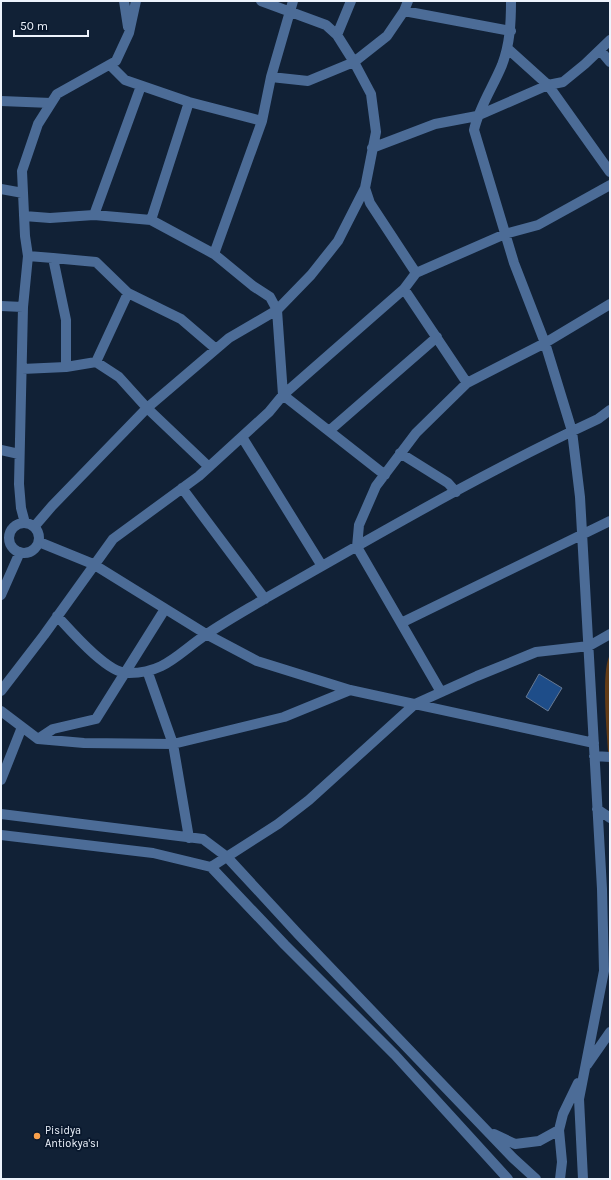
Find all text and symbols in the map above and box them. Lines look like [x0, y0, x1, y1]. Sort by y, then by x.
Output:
scale bar [14, 12, 88, 38]
text: 50 m [20, 19, 48, 33]
place label: Pisidya Antiokya'sı [45, 1124, 99, 1150]
marker: Pisidya Antiokya'sı [32, 1131, 42, 1141]

